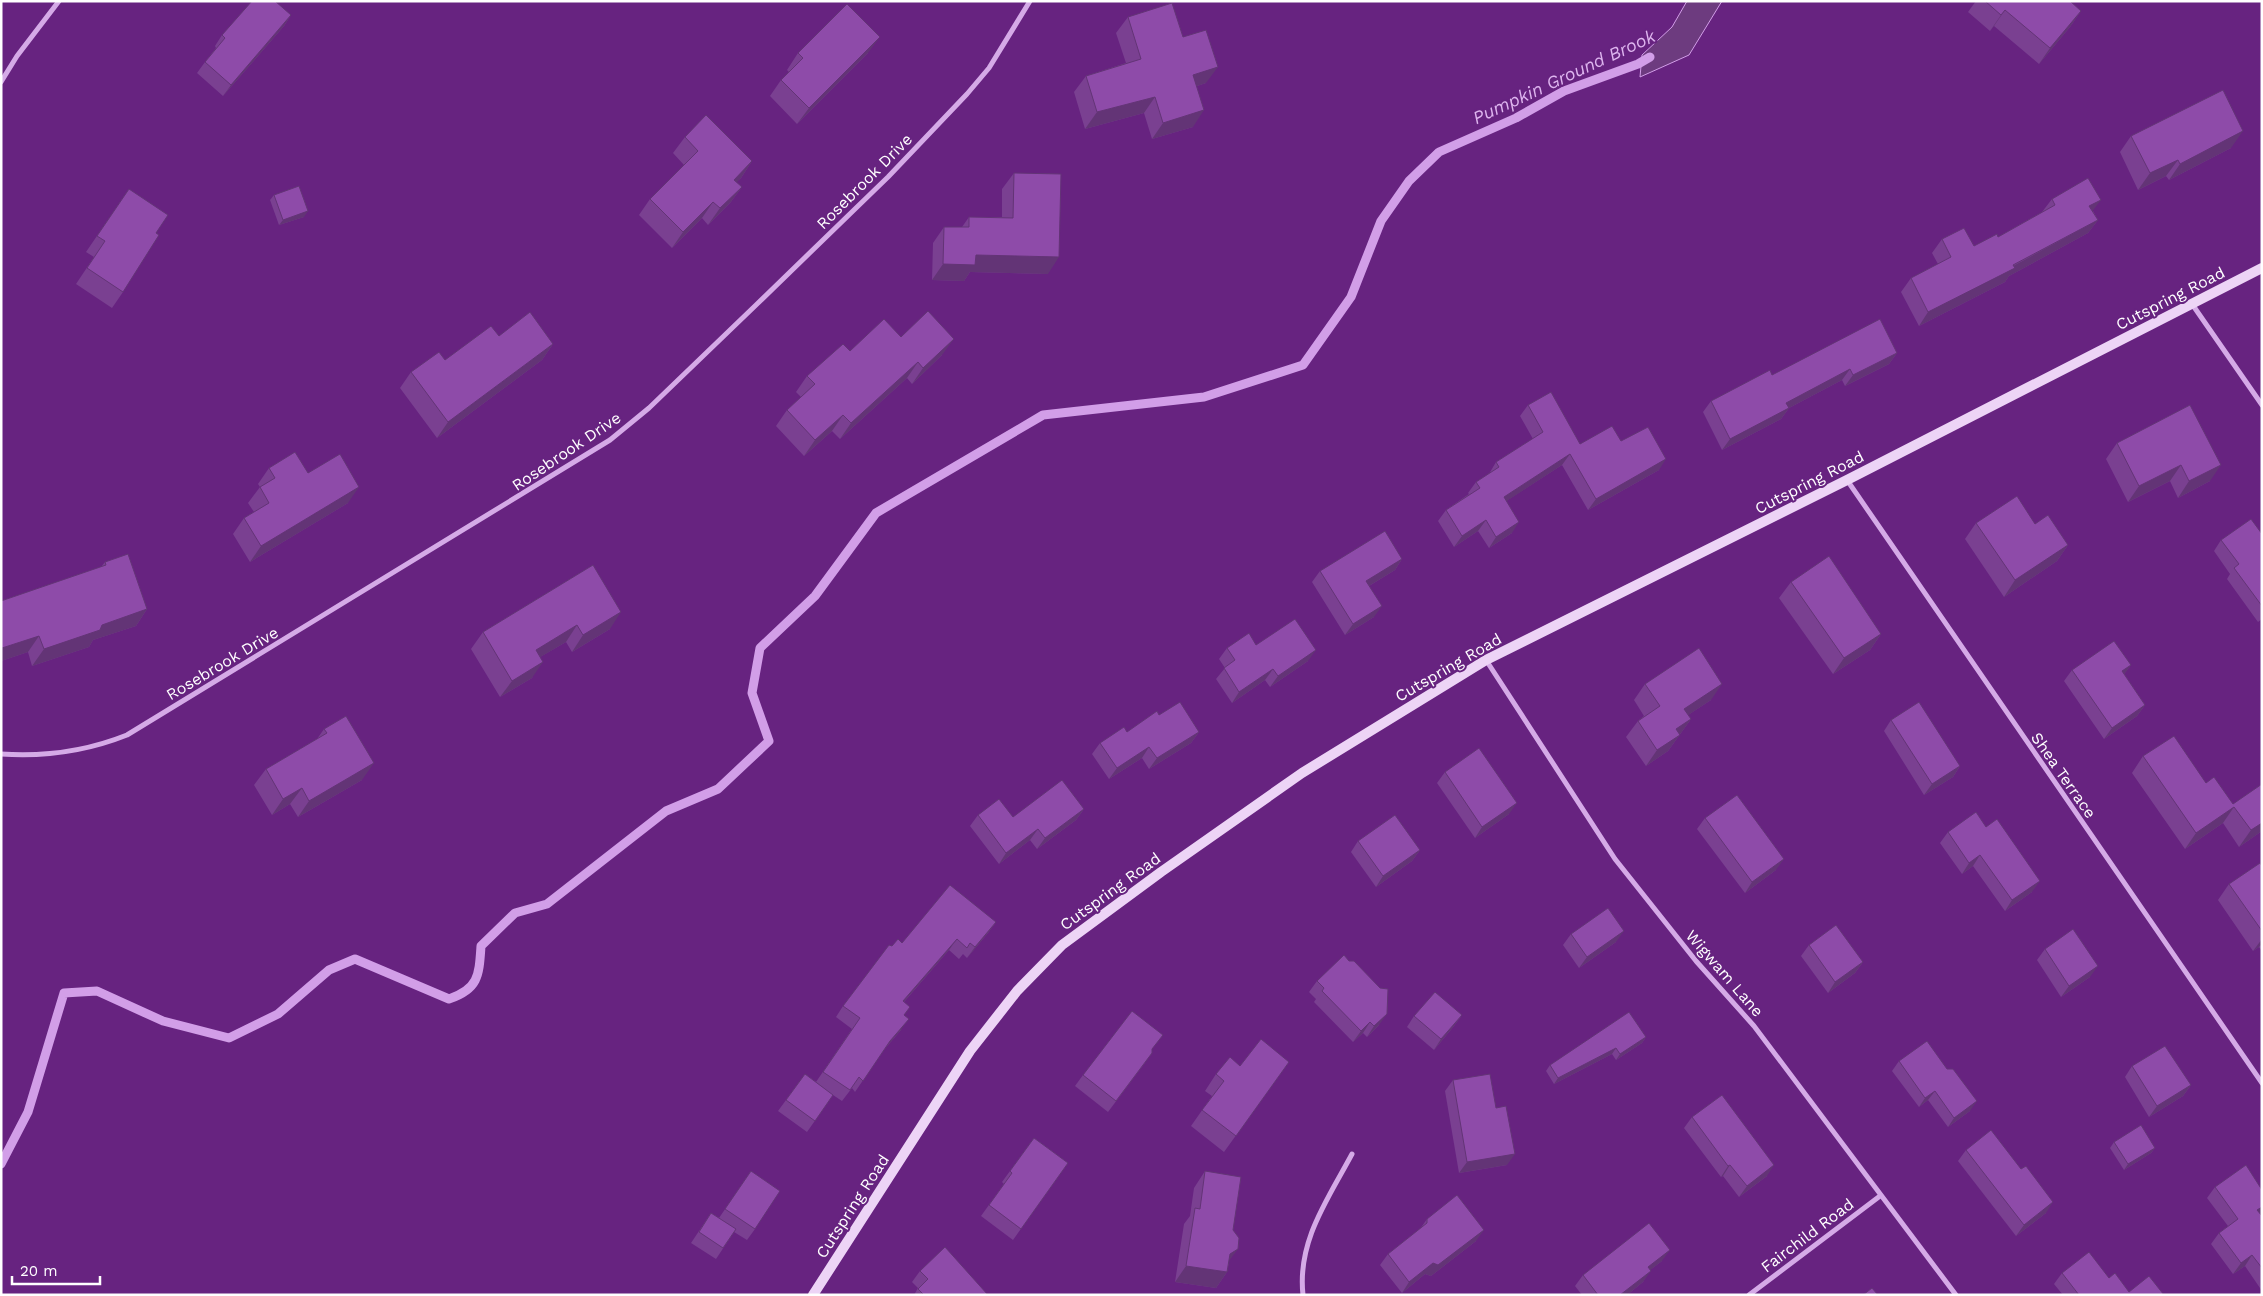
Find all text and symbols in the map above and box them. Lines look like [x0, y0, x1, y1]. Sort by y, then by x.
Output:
water label: Pumpkin Ground Brook [1469, 24, 1660, 128]
street label: Rosebrook Drive [813, 130, 916, 233]
street label: Cutspring Road [2113, 263, 2228, 334]
street label: Rosebrook Drive [508, 408, 624, 495]
street label: Cutspring Road [1752, 447, 1867, 518]
street label: Rosebrook Drive [163, 623, 282, 704]
street label: Cutspring Road [1392, 629, 1505, 706]
street label: Shea Terrace [2027, 729, 2100, 822]
street label: Cutspring Road [1056, 849, 1164, 934]
street label: Wigwam Lane [1682, 926, 1767, 1021]
street label: Cutspring Road [812, 1151, 893, 1262]
street label: Fairchild Road [1757, 1194, 1857, 1276]
scale bar [12, 1254, 100, 1286]
text: 20 m [20, 1262, 58, 1280]

